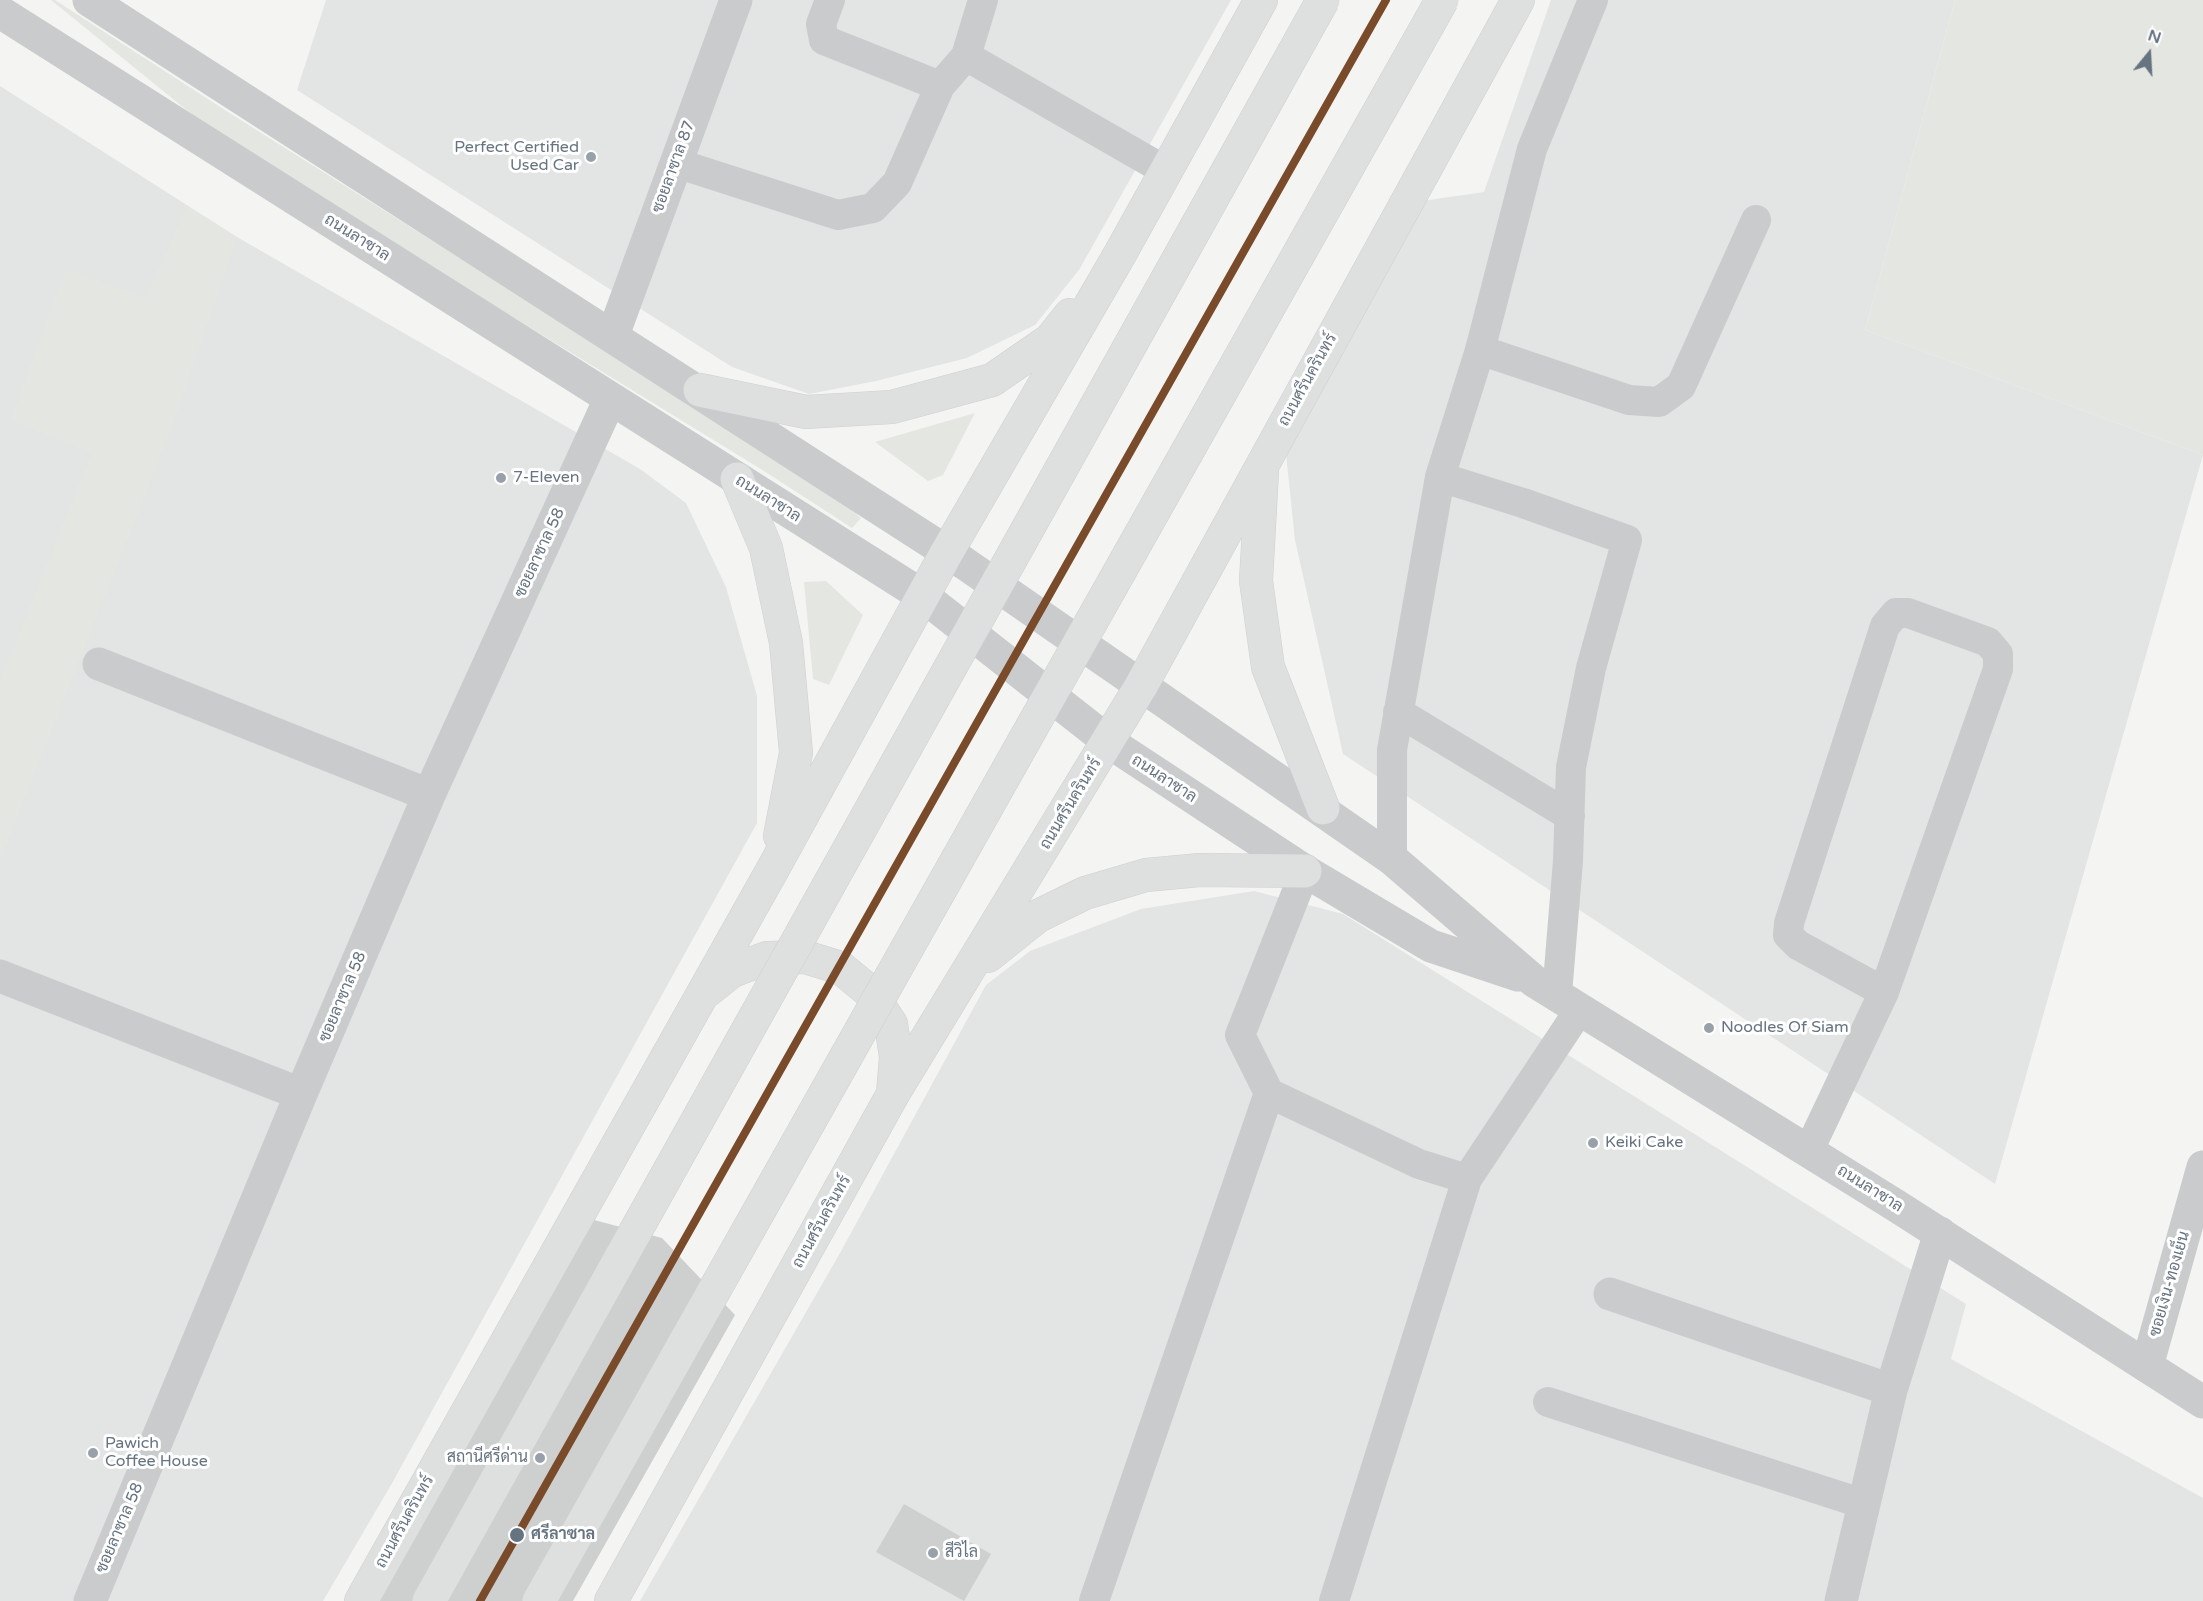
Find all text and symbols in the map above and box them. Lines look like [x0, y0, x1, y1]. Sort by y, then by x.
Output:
north arrow [2119, 24, 2179, 84]
text: N [2145, 25, 2164, 48]
street label: ซอยลาซาล 87 [648, 118, 700, 216]
place label: Perfect Certified Used Car [454, 138, 579, 176]
marker: Perfect Certified Used Car [584, 150, 598, 164]
street label: ถนนลาซาล [321, 210, 393, 266]
street label: ถนนศรีนครินทร์ [1275, 330, 1341, 430]
place label: 7-Eleven [513, 468, 580, 488]
marker: 7-Eleven [494, 471, 508, 485]
street label: ถนนลาซาล [732, 471, 804, 527]
street label: ซอยลาซาล 58 [511, 505, 569, 601]
street label: ถนนลาซาล [1128, 751, 1200, 807]
street label: ถนนศรีนครินทร์ [1036, 755, 1106, 853]
street label: ซอยลาซาล 58 [315, 949, 371, 1045]
place label: Noodles Of Siam [1721, 1018, 1849, 1038]
marker: Noodles Of Siam [1702, 1021, 1716, 1035]
place label: Keiki Cake [1605, 1133, 1683, 1153]
marker: Keiki Cake [1586, 1136, 1600, 1150]
street label: ถนนลาซาล [1834, 1161, 1906, 1217]
street label: ถนนศรีนครินทร์ [789, 1172, 855, 1272]
street label: ซอยเงิน-ทองเย็น [2146, 1229, 2194, 1339]
place label: Pawich Coffee House [105, 1434, 208, 1472]
marker: Pawich Coffee House [86, 1446, 100, 1460]
place label: สถานีศรีด่าน [447, 1448, 528, 1468]
marker: สถานีศรีด่าน [533, 1451, 547, 1465]
street label: ถนนศรีนครินทร์ [372, 1472, 438, 1572]
street label: ซอยลาซาล 58 [92, 1480, 148, 1576]
place label: ศรีลาซาล [531, 1525, 595, 1545]
marker: ศรีลาซาล [508, 1526, 526, 1544]
place label: สีวิไล [945, 1543, 978, 1563]
marker: สีวิไล [926, 1546, 940, 1560]

